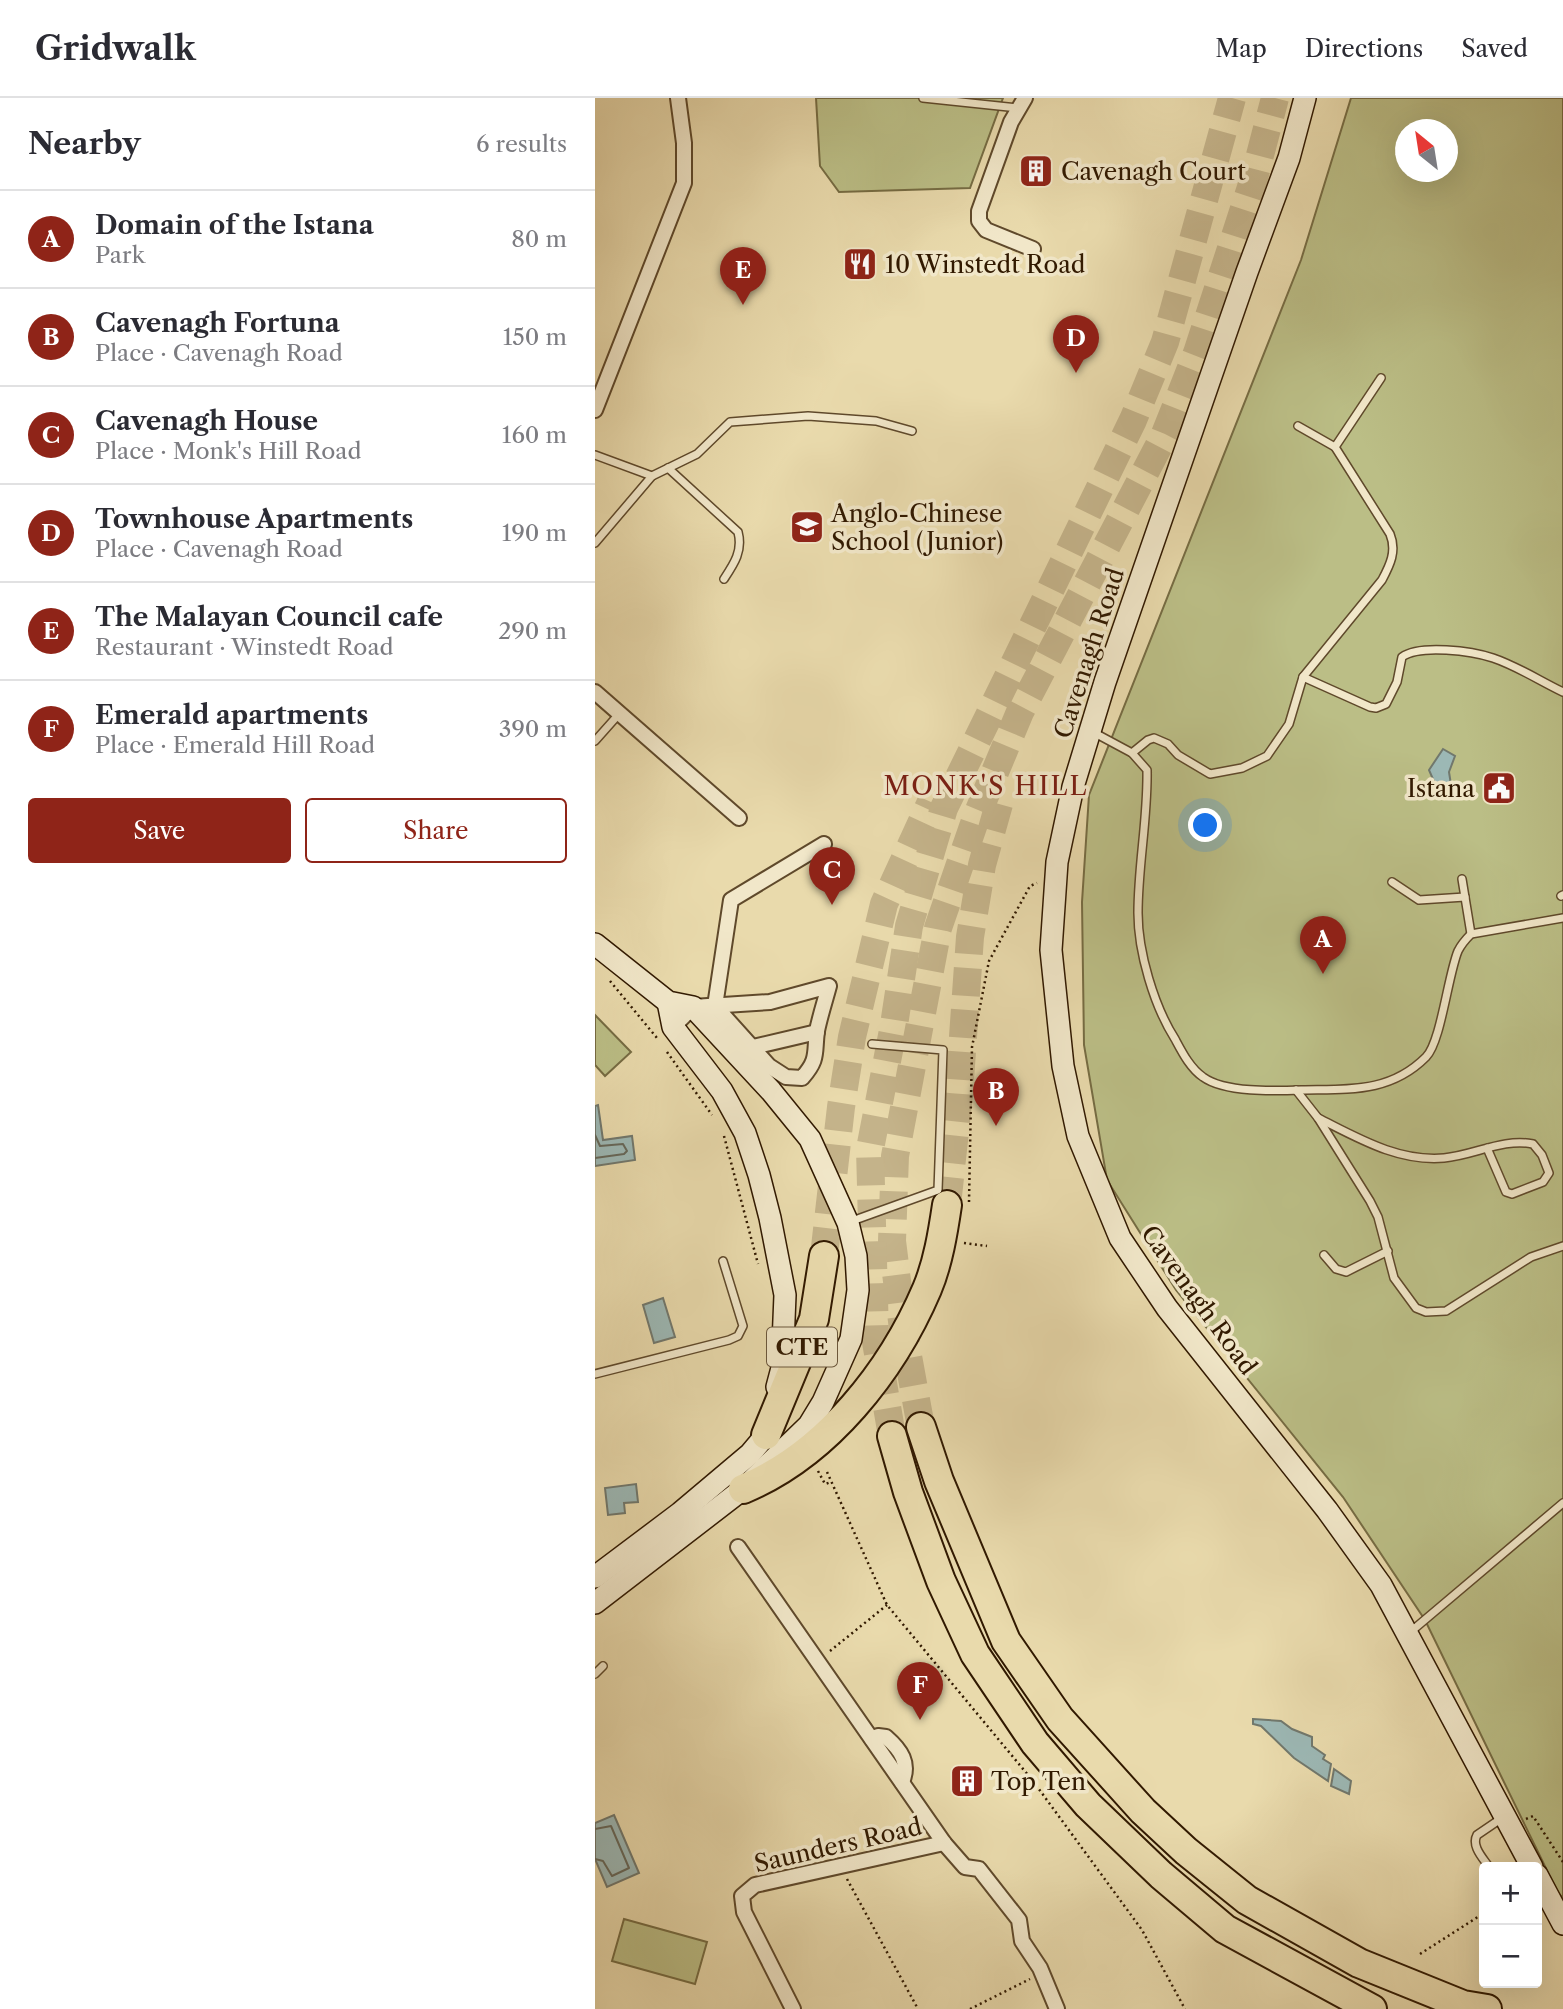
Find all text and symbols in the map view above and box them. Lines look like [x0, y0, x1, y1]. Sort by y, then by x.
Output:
text: Gridwalk [35, 28, 196, 69]
text: Map [1215, 34, 1267, 63]
text: Directions [1305, 34, 1423, 63]
text: Saved [1461, 34, 1528, 63]
north arrow [1395, 119, 1458, 182]
text: Nearby [28, 125, 141, 162]
text: 6 results [476, 130, 567, 158]
building icon: Cavenagh Court [1017, 152, 1055, 190]
place label: Cavenagh Court [1061, 157, 1246, 186]
text: Domain of the Istana [95, 209, 374, 241]
text: A [42, 225, 60, 253]
text: 80 m [511, 225, 567, 253]
text: Park [95, 241, 145, 269]
restaurant icon: 10 Winstedt Road [841, 245, 879, 283]
pin: E [720, 247, 766, 305]
place label: 10 Winstedt Road [885, 250, 1086, 279]
text: Cavenagh Fortuna [95, 307, 340, 339]
pin: D [1053, 315, 1099, 373]
text: B [42, 323, 60, 351]
text: 150 m [503, 323, 567, 351]
text: Place · Cavenagh Road [95, 339, 343, 367]
text: Cavenagh House [95, 405, 318, 437]
text: C [42, 421, 60, 449]
text: 160 m [502, 421, 567, 449]
text: Place · Monk's Hill Road [95, 437, 361, 465]
place label: Anglo-Chinese School (Junior) [830, 499, 1003, 556]
text: Townhouse Apartments [95, 503, 413, 535]
school or university icon: Anglo-Chinese School (Junior) [788, 508, 826, 546]
text: D [41, 519, 61, 547]
text: 190 m [502, 519, 567, 547]
text: Place · Cavenagh Road [95, 535, 343, 563]
street label: Cavenagh Road [1048, 564, 1130, 742]
text: The Malayan Council cafe [95, 601, 443, 633]
text: E [43, 617, 59, 645]
text: 290 m [498, 617, 567, 645]
text: Restaurant · Winstedt Road [95, 633, 394, 661]
text: Emerald apartments [95, 699, 368, 731]
text: F [43, 715, 59, 743]
text: 390 m [499, 715, 567, 743]
text: Place · Emerald Hill Road [95, 731, 375, 759]
public building icon: Istana [1480, 769, 1518, 807]
district label: MONK'S HILL [883, 770, 1089, 802]
place label: Istana [1407, 774, 1475, 803]
button: Save [28, 798, 291, 863]
button: Share [305, 798, 567, 863]
your location [1188, 808, 1222, 842]
pin: C [809, 847, 855, 905]
pin: A [1300, 916, 1346, 974]
pin: B [973, 1068, 1019, 1126]
street label: Cavenagh Road [1135, 1220, 1263, 1381]
road number: CTE [767, 1328, 837, 1366]
pin: F [897, 1662, 943, 1720]
building icon: Top Ten [948, 1762, 986, 1800]
place label: Top Ten [991, 1767, 1086, 1796]
street label: Saunders Road [751, 1812, 925, 1878]
map controls [1479, 1862, 1542, 1988]
button: + [1479, 1862, 1542, 1925]
button: − [1479, 1925, 1542, 1988]

